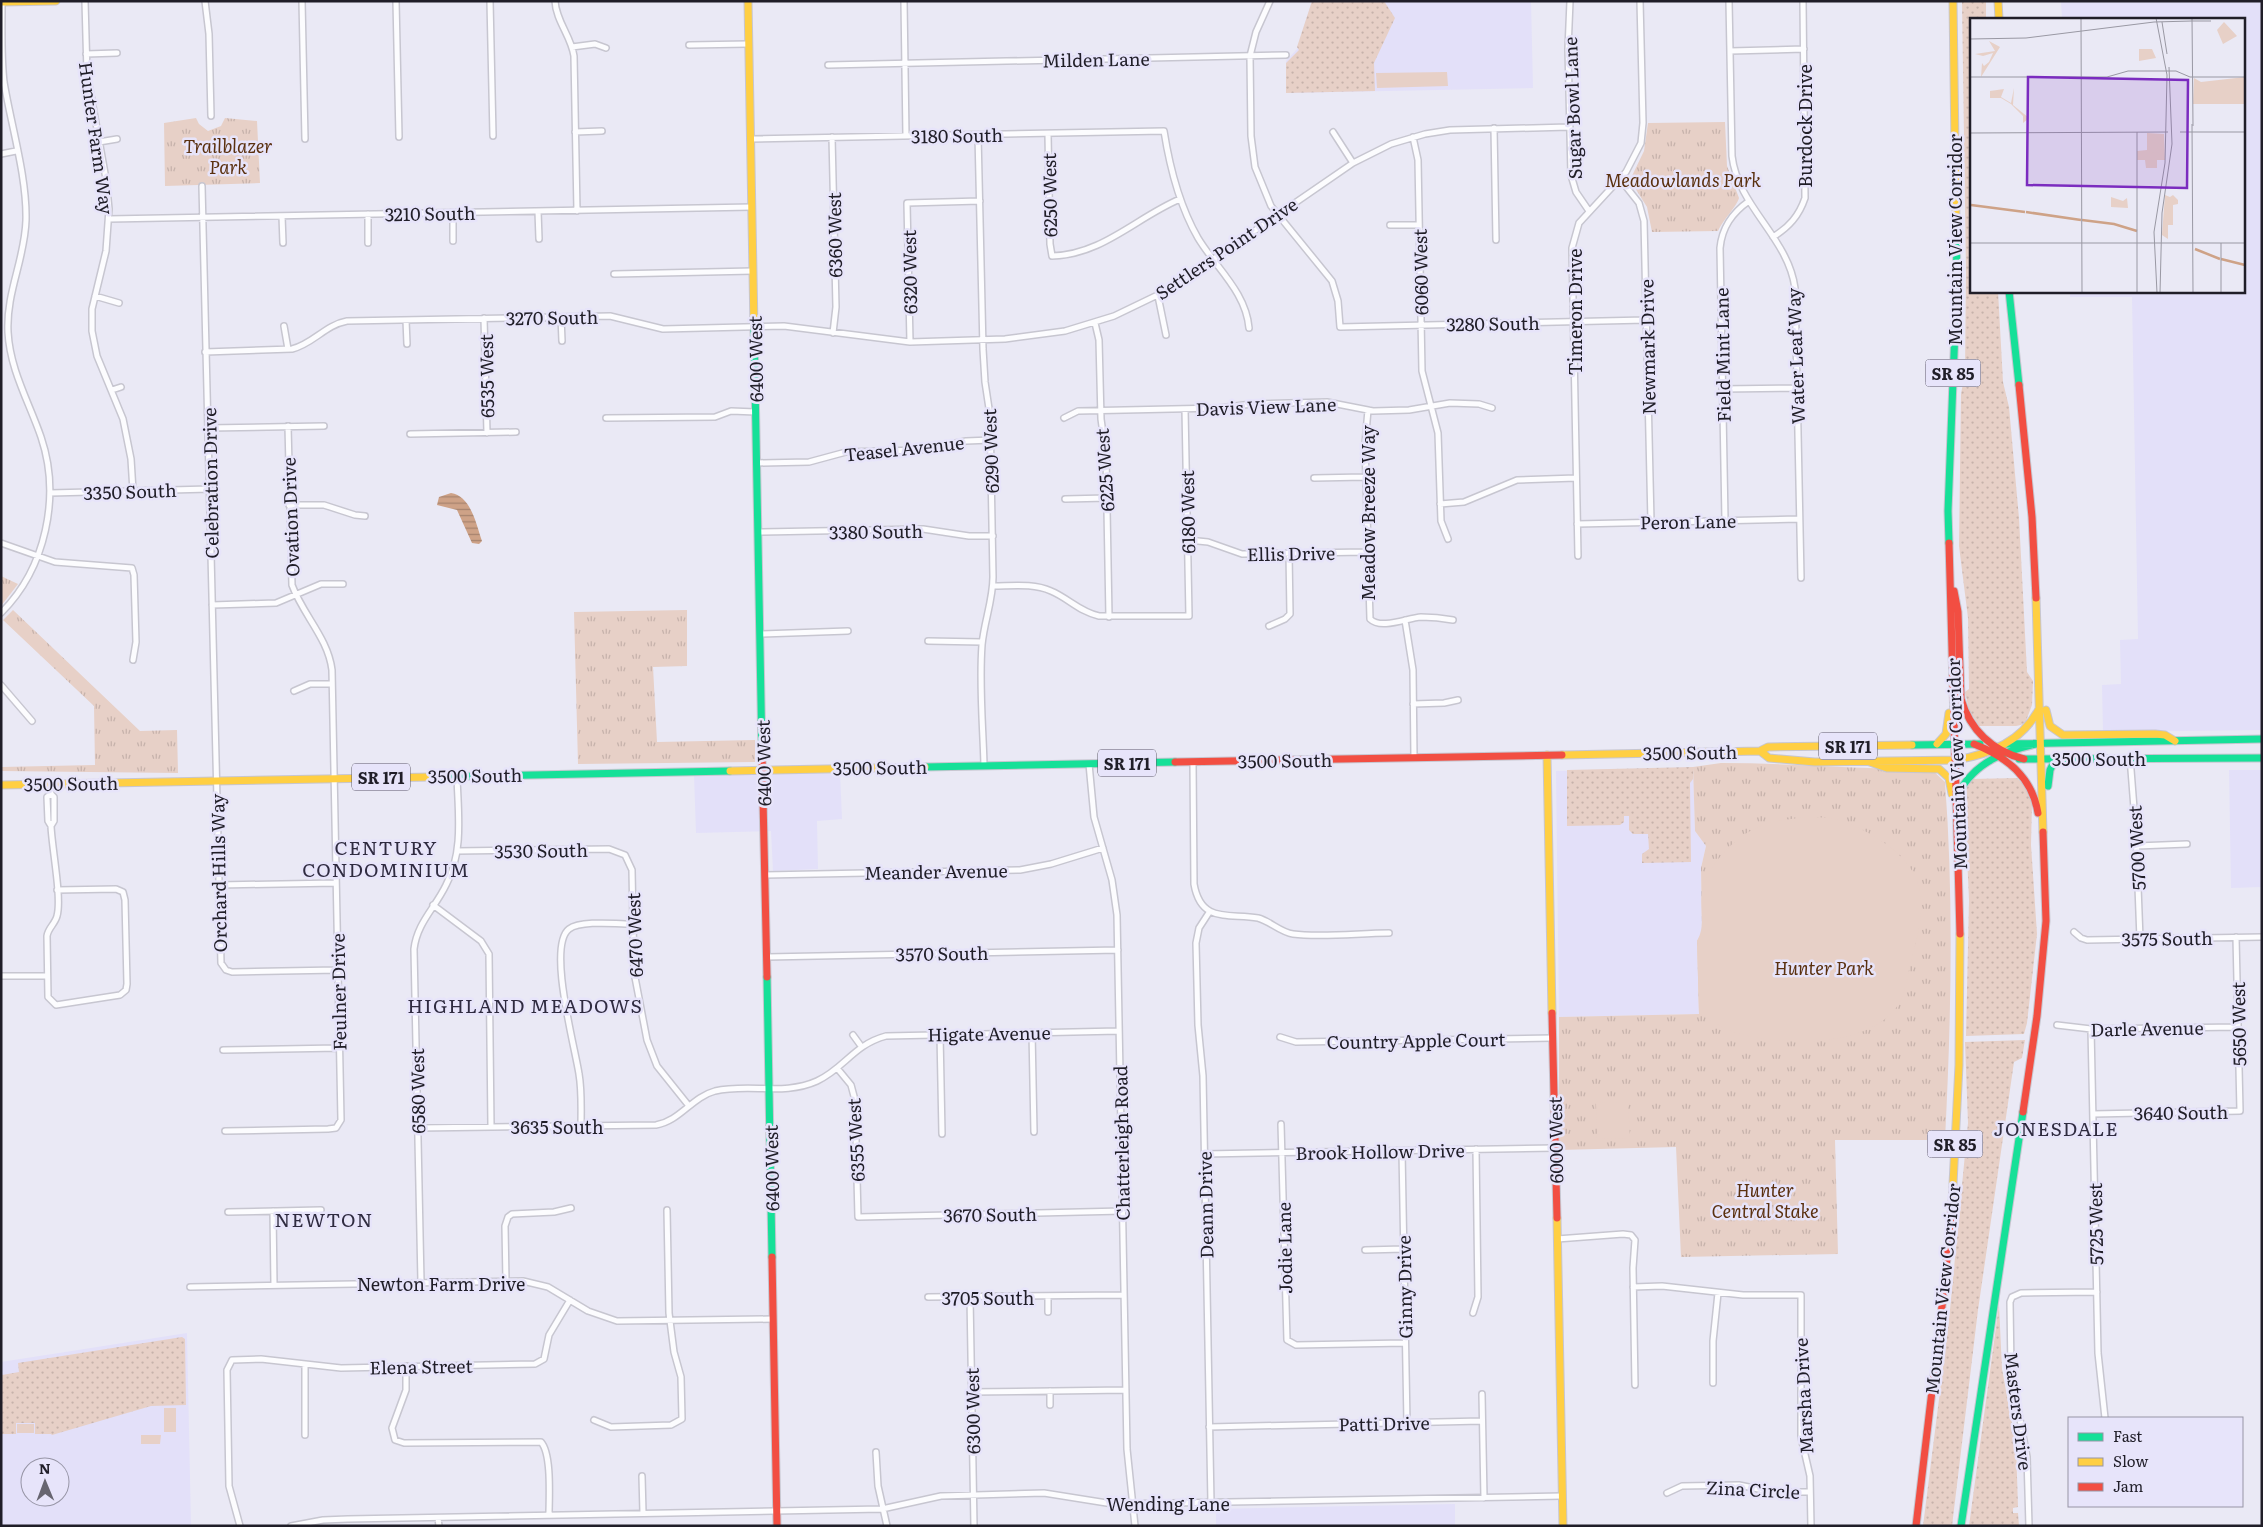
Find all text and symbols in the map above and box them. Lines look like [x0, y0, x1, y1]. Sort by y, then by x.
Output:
inset map [1970, 18, 2246, 292]
street label: Sugar Bowl Lane [1556, 36, 1588, 180]
street label: Milden Lane [1042, 45, 1150, 73]
street label: Hunter Farm Way [73, 60, 121, 217]
street label: Burdock Drive [1791, 64, 1818, 188]
street label: 3180 South [911, 121, 1003, 149]
park label: Trailblazer Park [183, 132, 273, 180]
street label: Mountain View Corridor [1941, 133, 1968, 346]
street label: 6250 West [1035, 152, 1063, 237]
park label: Meadowlands Park [1605, 166, 1761, 193]
street label: Settlers Point Drive [1149, 190, 1303, 306]
street label: 6360 West [820, 191, 848, 278]
street label: 3210 South [384, 199, 476, 227]
street label: 6060 West [1406, 228, 1434, 315]
street label: 6320 West [895, 229, 923, 314]
street label: Timeron Drive [1561, 248, 1588, 376]
street label: Newmark Drive [1632, 279, 1662, 415]
street label: Field Mint Lane [1707, 287, 1737, 423]
street label: Water Leaf Way [1779, 287, 1811, 425]
street label: 3270 South [505, 303, 599, 331]
street label: 3280 South [1446, 309, 1540, 337]
street label: 6400 West [741, 315, 769, 402]
street label: 6535 West [472, 333, 500, 418]
road number: SR 85 [1926, 359, 1980, 386]
street label: Davis View Lane [1195, 390, 1337, 422]
street label: Celebration Drive [195, 407, 225, 559]
street label: 6290 West [975, 408, 1005, 494]
street label: Meadow Breeze Way [1354, 424, 1381, 601]
street label: 6225 West [1088, 427, 1120, 512]
street label: Teasel Avenue [842, 428, 966, 468]
street label: Ovation Drive [274, 457, 306, 577]
street label: 6180 West [1173, 469, 1201, 554]
street label: 3350 South [83, 476, 177, 506]
street label: Peron Lane [1640, 507, 1736, 535]
street label: 3380 South [829, 517, 923, 545]
street label: Ellis Drive [1247, 539, 1335, 567]
street label: Mountain View Corridor [1939, 657, 1973, 871]
street label: 6400 West [749, 719, 777, 806]
road number: SR 171 [1819, 732, 1877, 759]
street label: 3500 South [1643, 738, 1738, 766]
street label: 3500 South [2052, 745, 2146, 772]
street label: 3500 South [1238, 746, 1333, 774]
road number: SR 171 [1098, 750, 1156, 776]
street label: 3500 South [833, 753, 928, 781]
street label: 3500 South [428, 761, 523, 789]
road number: SR 171 [352, 764, 410, 790]
street label: 3500 South [24, 769, 119, 797]
street label: Orchard Hills Way [203, 793, 233, 953]
street label: 5700 West [2120, 804, 2152, 891]
district label: CENTURY CONDOMINIUM [302, 833, 470, 883]
street label: 3530 South [494, 836, 588, 864]
street label: Meander Avenue [864, 856, 1008, 886]
street label: 6470 West [619, 892, 649, 978]
street label: 3575 South [2121, 924, 2213, 952]
street label: Feulner Drive [323, 933, 353, 1051]
street label: 3570 South [895, 939, 989, 967]
park label: Hunter Park [1774, 954, 1874, 981]
street label: 5650 West [2224, 981, 2252, 1066]
district label: HIGHLAND MEADOWS [407, 991, 643, 1019]
street label: Darle Avenue [2090, 1014, 2204, 1042]
street label: Higate Avenue [927, 1018, 1051, 1048]
street label: Country Apple Court [1326, 1025, 1506, 1055]
street label: 6580 West [403, 1048, 431, 1134]
street label: Chatterleigh Road [1106, 1065, 1136, 1221]
street label: 6000 West [1541, 1096, 1569, 1184]
street label: 6355 West [839, 1097, 871, 1182]
street label: 3640 South [2133, 1098, 2229, 1126]
street label: 3635 South [510, 1113, 604, 1140]
district label: JONESDALE [1993, 1114, 2119, 1142]
street label: 6400 West [757, 1124, 785, 1211]
road number: SR 85 [1928, 1130, 1982, 1158]
street label: Brook Hollow Drive [1295, 1136, 1465, 1166]
street label: Deann Drive [1191, 1151, 1219, 1259]
park label: Hunter Central Stake [1711, 1176, 1819, 1224]
street label: Mountain View Corridor [1917, 1182, 1967, 1396]
street label: 5725 West [2081, 1182, 2109, 1265]
street label: 3670 South [943, 1200, 1037, 1228]
street label: Jodie Lane [1270, 1202, 1298, 1294]
district label: NEWTON [275, 1205, 373, 1233]
street label: Ginny Drive [1390, 1235, 1418, 1339]
street label: Newton Farm Drive [357, 1270, 525, 1297]
street label: 3705 South [942, 1284, 1034, 1311]
street label: Marsha Drive [1786, 1337, 1820, 1455]
street label: Masters Drive [1998, 1350, 2040, 1472]
street label: Elena Street [369, 1352, 474, 1380]
street label: 6300 West [958, 1367, 986, 1454]
street label: Patti Drive [1338, 1409, 1430, 1437]
legend [2068, 1417, 2243, 1507]
text: Fast [2113, 1424, 2142, 1447]
text: Slow [2113, 1449, 2148, 1472]
north arrow [20, 1457, 70, 1507]
text: N [39, 1458, 51, 1478]
street label: Zina Circle [1705, 1473, 1801, 1505]
text: Jam [2113, 1474, 2144, 1497]
street label: Wending Lane [1106, 1490, 1230, 1517]

